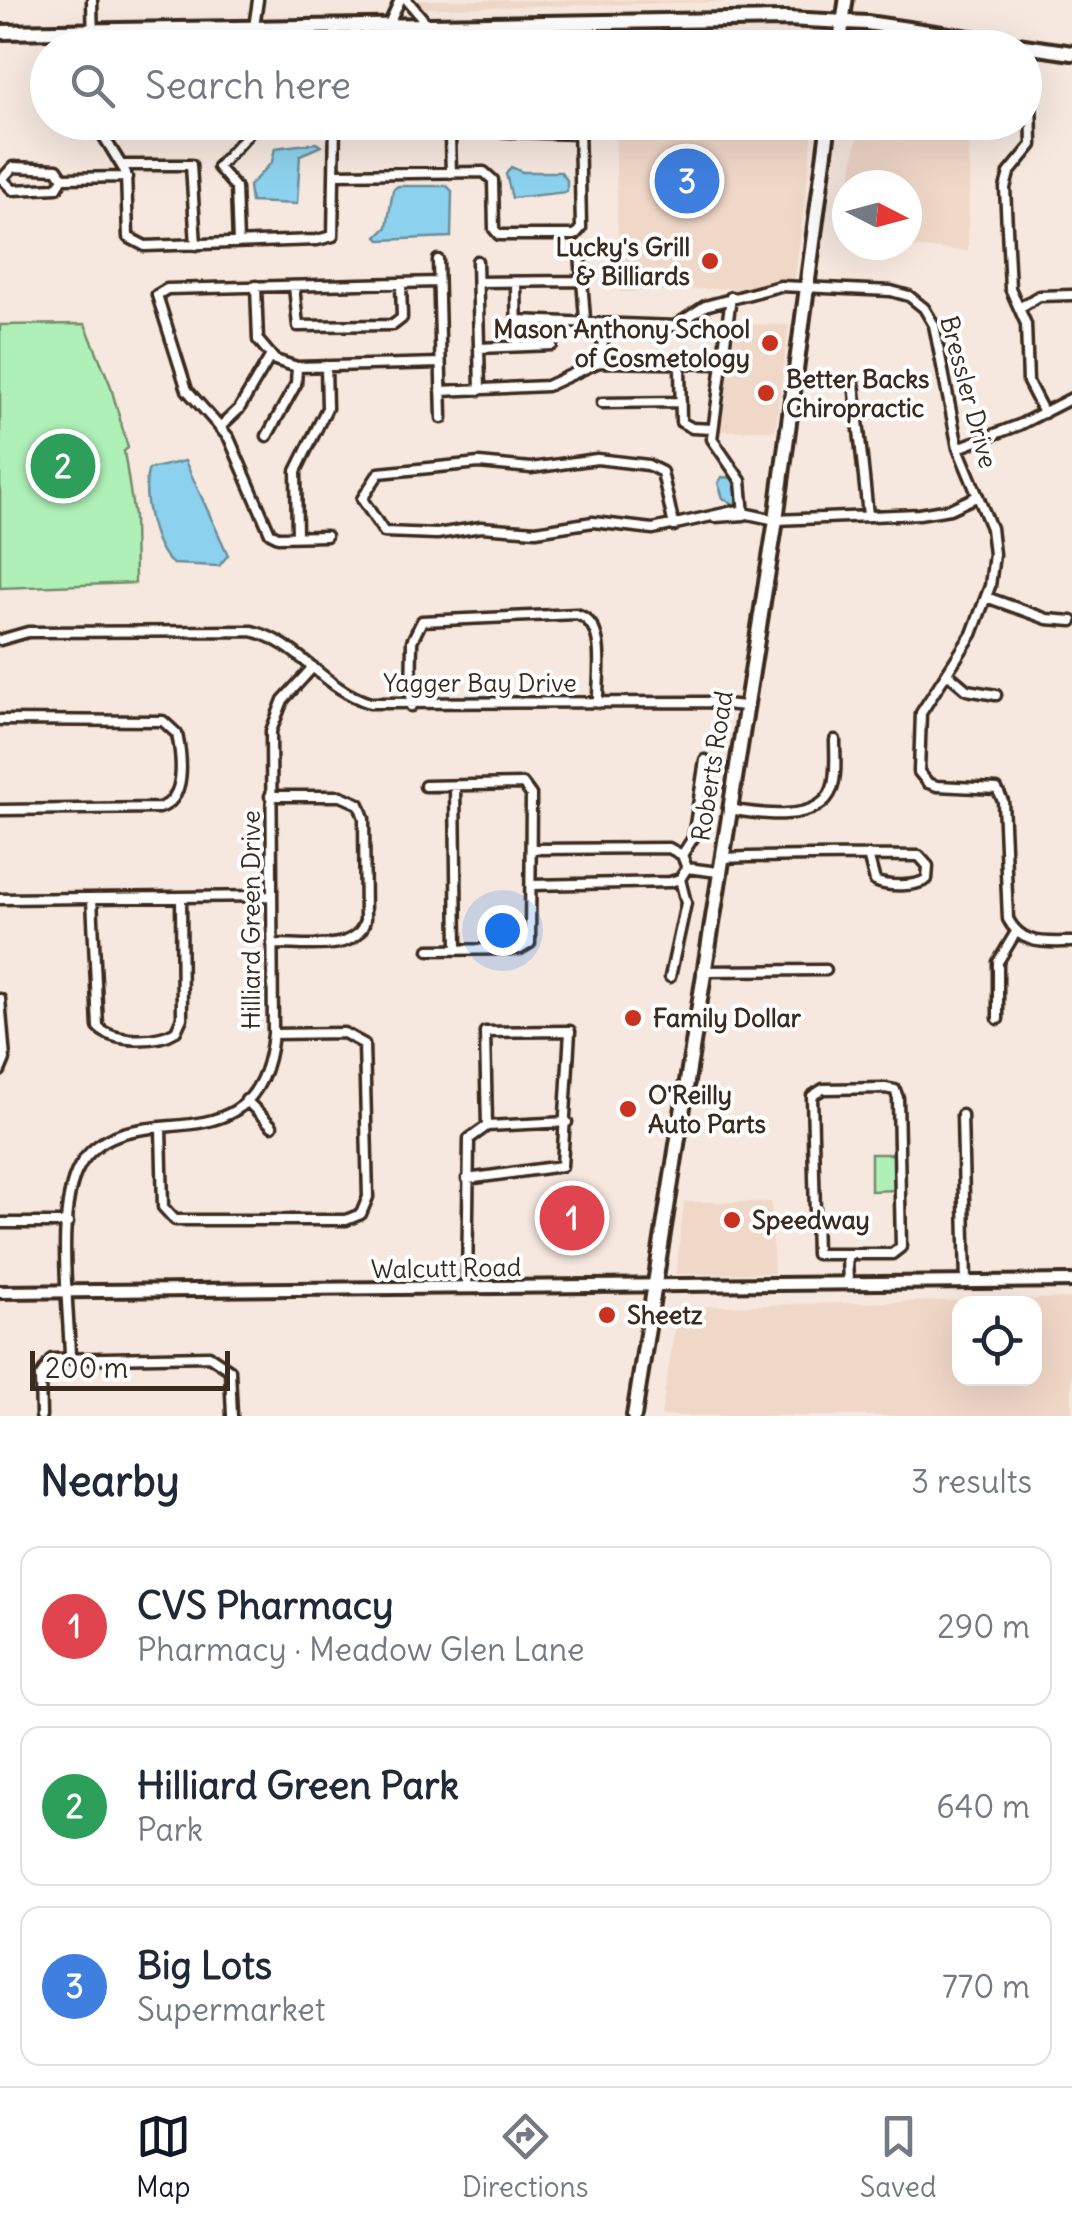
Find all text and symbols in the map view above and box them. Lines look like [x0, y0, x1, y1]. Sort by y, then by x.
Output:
search box [30, 30, 1042, 140]
icon: search [65, 58, 120, 113]
text: Search here [145, 62, 351, 109]
pin: 3 [654, 144, 720, 218]
north arrow [832, 170, 922, 260]
place label: Lucky's Grill & Billiards [555, 231, 690, 292]
marker: Lucky's Grill & Billiards [699, 250, 721, 272]
street label: Bressler Drive [933, 312, 1005, 472]
place label: Mason Anthony School of Cosmetology [493, 313, 750, 374]
marker: Mason Anthony School of Cosmetology [759, 332, 781, 354]
place label: Better Backs Chiropractic [786, 363, 929, 424]
marker: Better Backs Chiropractic [755, 382, 777, 404]
pin: 2 [30, 428, 96, 504]
street label: Yagger Bay Drive [383, 667, 577, 699]
street label: Roberts Road [684, 689, 740, 843]
street label: Hilliard Green Drive [235, 810, 267, 1030]
your location [477, 905, 528, 956]
place label: Family Dollar [653, 1002, 802, 1034]
marker: Family Dollar [622, 1007, 644, 1029]
place label: O'Reilly Auto Parts [648, 1079, 766, 1140]
marker: O'Reilly Auto Parts [617, 1098, 639, 1120]
pin: 1 [540, 1180, 604, 1256]
place label: Speedway [752, 1204, 870, 1236]
marker: Speedway [721, 1209, 743, 1231]
street label: Walcutt Road [370, 1251, 522, 1285]
map controls [952, 1296, 1042, 1386]
button: locate [952, 1296, 1042, 1386]
place label: Sheetz [627, 1299, 703, 1331]
marker: Sheetz [596, 1304, 618, 1326]
scale bar [30, 1346, 230, 1390]
text: 200 m [45, 1350, 128, 1386]
text: Nearby [40, 1455, 179, 1507]
text: 3 results [911, 1461, 1032, 1502]
text: CVS Pharmacy [137, 1582, 394, 1629]
text: 1 [68, 1606, 81, 1647]
text: 290 m [937, 1606, 1030, 1647]
text: Pharmacy · Meadow Glen Lane [137, 1629, 585, 1670]
text: Hilliard Green Park [137, 1762, 459, 1809]
text: 2 [66, 1786, 83, 1827]
text: 640 m [936, 1786, 1030, 1827]
text: Park [137, 1809, 203, 1850]
text: Big Lots [137, 1942, 272, 1989]
text: 3 [65, 1966, 84, 2007]
text: 770 m [942, 1966, 1030, 2007]
text: Supermarket [137, 1989, 326, 2030]
tab: Map [136, 2109, 191, 2205]
tab: Directions [462, 2109, 588, 2205]
tab: Saved [860, 2109, 936, 2205]

